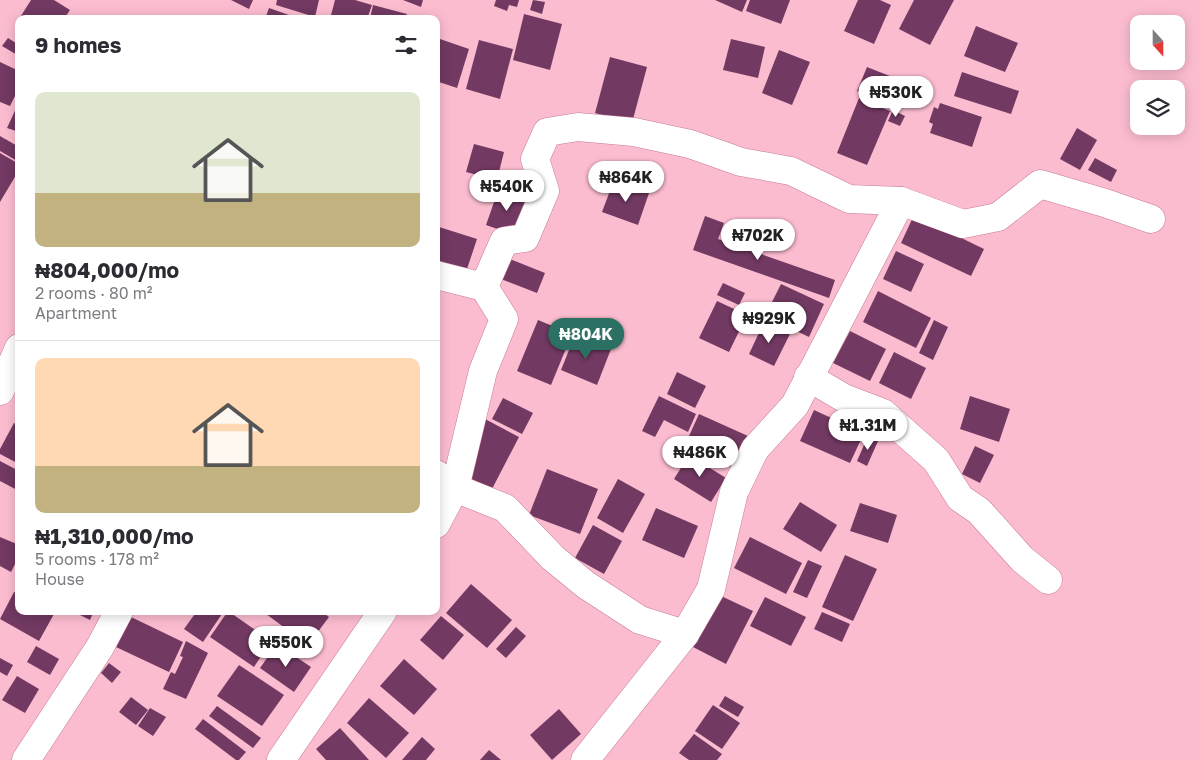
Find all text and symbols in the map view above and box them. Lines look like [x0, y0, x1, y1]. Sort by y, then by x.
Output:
north arrow [1130, 15, 1185, 70]
map controls [1130, 15, 1185, 135]
icon: filters [392, 31, 420, 59]
text: 9 homes [35, 32, 121, 58]
pin: ₦530K [861, 76, 931, 118]
button: layers [1130, 80, 1185, 135]
text: ₦530K [869, 82, 923, 102]
icon: home [183, 125, 273, 215]
pin: ₦864K [591, 160, 661, 203]
text: ₦864K [599, 167, 653, 187]
pin: ₦540K [472, 170, 542, 212]
text: ₦540K [480, 176, 534, 196]
pin: ₦702K [723, 218, 793, 261]
text: ₦702K [732, 225, 784, 245]
text: ₦804,000/mo [35, 257, 179, 283]
text: 2 rooms · 80 m² [35, 283, 153, 303]
pin: ₦929K [734, 302, 804, 344]
text: Apartment [35, 303, 117, 323]
text: ₦929K [742, 308, 796, 328]
pin: ₦804K [551, 318, 621, 360]
text: ₦804K [559, 324, 613, 344]
icon: home [183, 390, 273, 480]
pin: ₦1.31M [827, 408, 909, 451]
text: ₦1.31M [839, 415, 897, 435]
pin: ₦486K [665, 436, 735, 478]
text: ₦486K [673, 442, 727, 462]
text: ₦1,310,000/mo [35, 523, 194, 549]
text: 5 rooms · 178 m² [35, 549, 159, 569]
text: House [35, 569, 84, 589]
pin: ₦550K [251, 626, 321, 668]
text: ₦550K [259, 632, 313, 652]

